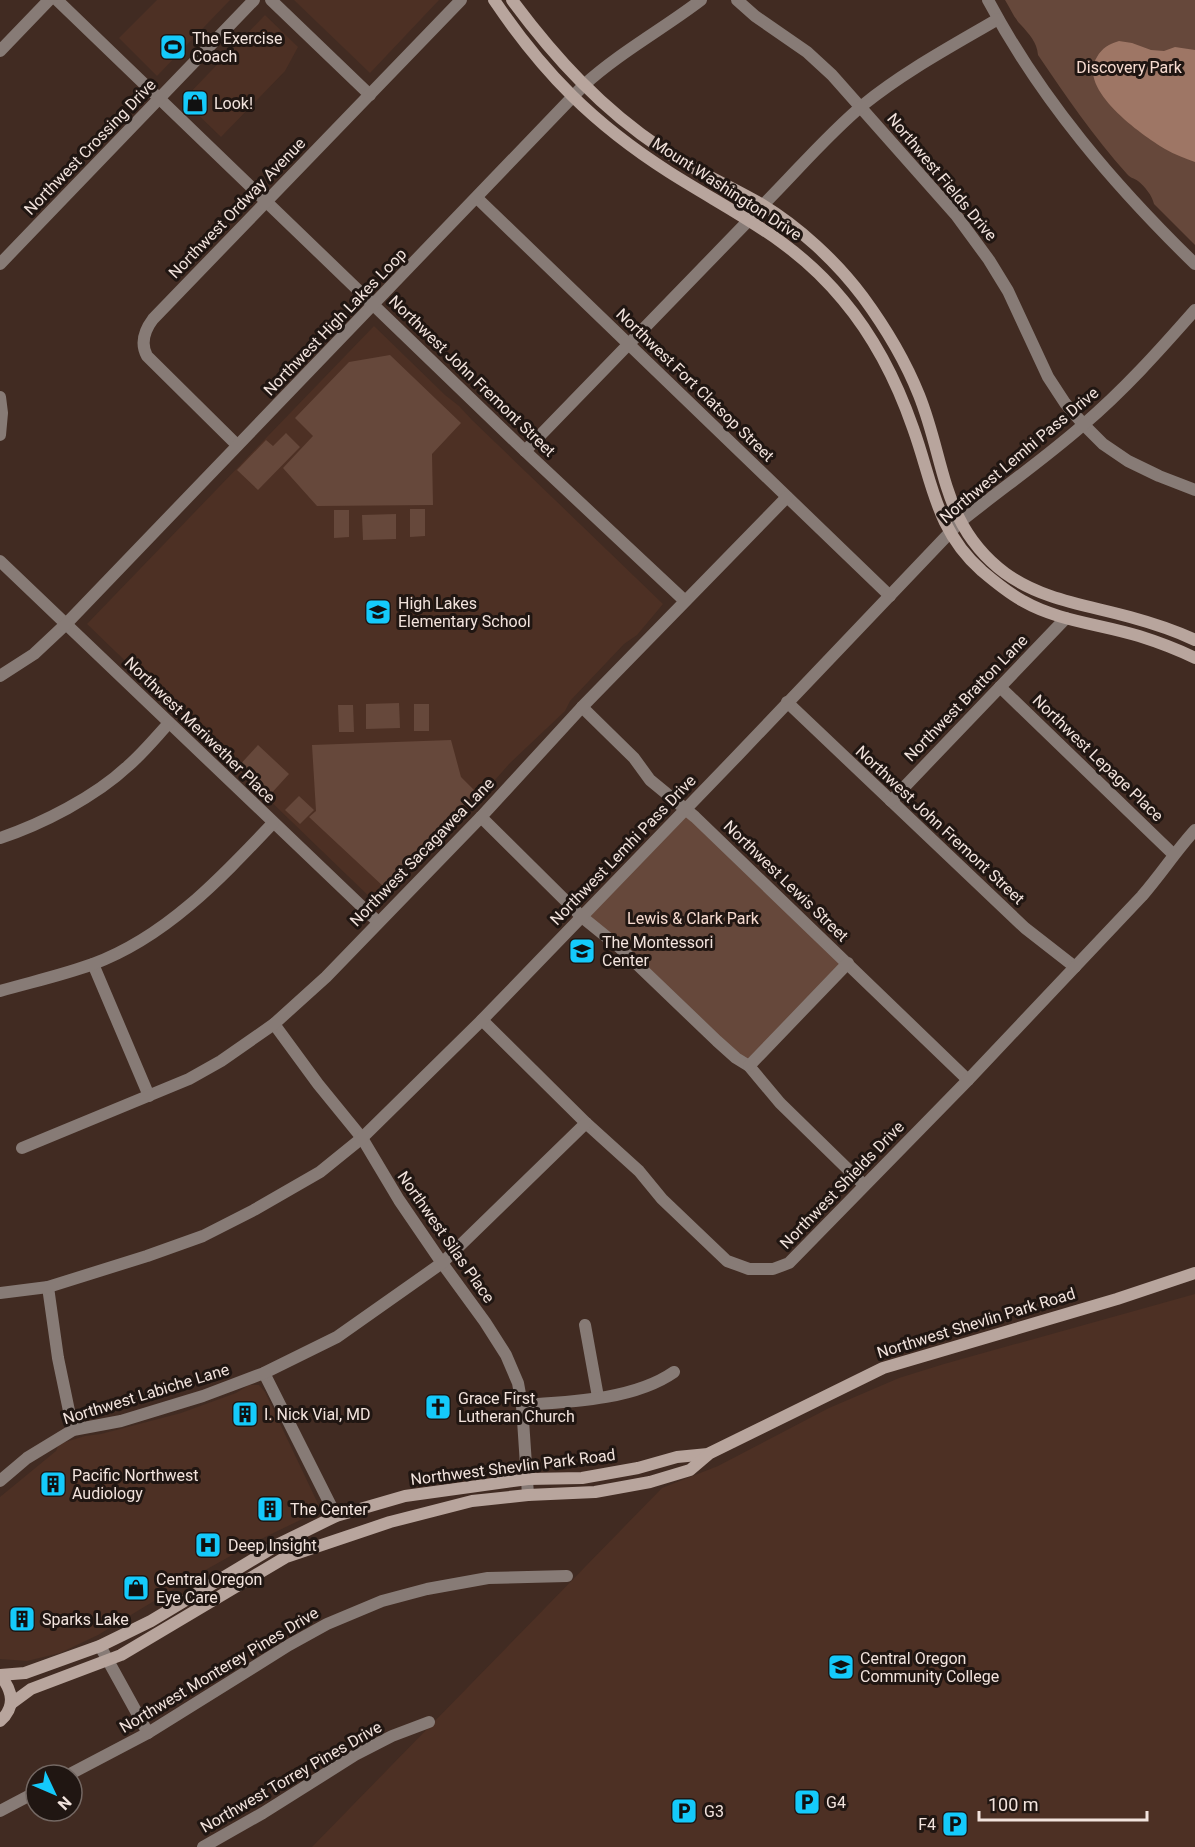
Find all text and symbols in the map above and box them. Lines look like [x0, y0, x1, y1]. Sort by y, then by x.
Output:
place label: The Exercise Coach [192, 29, 282, 66]
sports icon: The Exercise Coach [158, 32, 188, 62]
park label: Discovery Park [1076, 58, 1183, 77]
street label: Northwest Crossing Drive [20, 75, 160, 219]
shop icon: Look! [180, 88, 210, 118]
place label: Look! [214, 94, 253, 113]
street label: Northwest Fields Drive [883, 109, 1001, 245]
street label: Northwest Ordway Avenue [165, 134, 309, 282]
street label: Mount Washington Drive [649, 134, 805, 244]
street label: Northwest High Lakes Loop [260, 244, 410, 400]
street label: Northwest John Fremont Street [385, 291, 559, 461]
street label: Northwest Fort Clatsop Street [612, 305, 778, 465]
street label: Northwest Lemhi Pass Drive [936, 383, 1102, 527]
place label: High Lakes Elementary School [398, 594, 531, 631]
school or university icon: High Lakes Elementary School [363, 597, 393, 627]
street label: Northwest Bratton Lane [900, 631, 1032, 765]
street label: Northwest Meriwether Place [121, 653, 279, 807]
street label: Northwest Lepage Place [1029, 691, 1167, 825]
street label: Northwest John Fremont Street [852, 742, 1028, 908]
street label: Northwest Lemhi Pass Drive [546, 771, 700, 929]
street label: Northwest Sacagawea Lane [346, 774, 498, 930]
street label: Northwest Lewis Street [720, 817, 852, 945]
park label: Lewis & Clark Park [627, 909, 760, 928]
place label: The Montessori Center [602, 933, 713, 970]
school or university icon: The Montessori Center [567, 936, 597, 966]
street label: Northwest Shields Drive [776, 1117, 908, 1253]
street label: Northwest Silas Place [393, 1168, 499, 1306]
street label: Northwest Shevlin Park Road [875, 1284, 1077, 1362]
street label: Northwest Labiche Lane [61, 1360, 231, 1428]
place label: Grace First Lutheran Church [458, 1389, 575, 1426]
church icon: Grace First Lutheran Church [423, 1392, 453, 1422]
building icon: I. Nick Vial, MD [230, 1399, 260, 1429]
place label: I. Nick Vial, MD [264, 1405, 371, 1424]
street label: Northwest Shevlin Park Road [409, 1445, 617, 1489]
place label: Pacific Northwest Audiology [72, 1466, 199, 1503]
building icon: Pacific Northwest Audiology [38, 1469, 68, 1499]
building icon: The Center [255, 1494, 285, 1524]
place label: The Center [290, 1500, 368, 1519]
hospital icon: Deep Insight [193, 1530, 223, 1560]
place label: Deep Insight [228, 1536, 317, 1555]
place label: Central Oregon Eye Care [156, 1570, 262, 1607]
shop icon: Central Oregon Eye Care [121, 1573, 151, 1603]
street label: Northwest Monterey Pines Drive [116, 1603, 322, 1737]
building icon: Sparks Lake [7, 1604, 37, 1634]
place label: Sparks Lake [42, 1610, 129, 1629]
place label: Central Oregon Community College [860, 1649, 999, 1686]
school or university icon: Central Oregon Community College [826, 1652, 856, 1682]
street label: Northwest Torrey Pines Drive [197, 1717, 385, 1837]
north arrow [24, 1763, 84, 1823]
scale bar [979, 1784, 1147, 1822]
parking icon: G4 [792, 1787, 822, 1817]
text: N [54, 1792, 75, 1814]
place label: G4 [826, 1793, 846, 1812]
text: 100 m [988, 1794, 1039, 1815]
parking icon: G3 [669, 1796, 699, 1826]
place label: G3 [704, 1802, 724, 1821]
parking icon: F4 [940, 1809, 970, 1839]
place label: F4 [918, 1815, 936, 1834]

